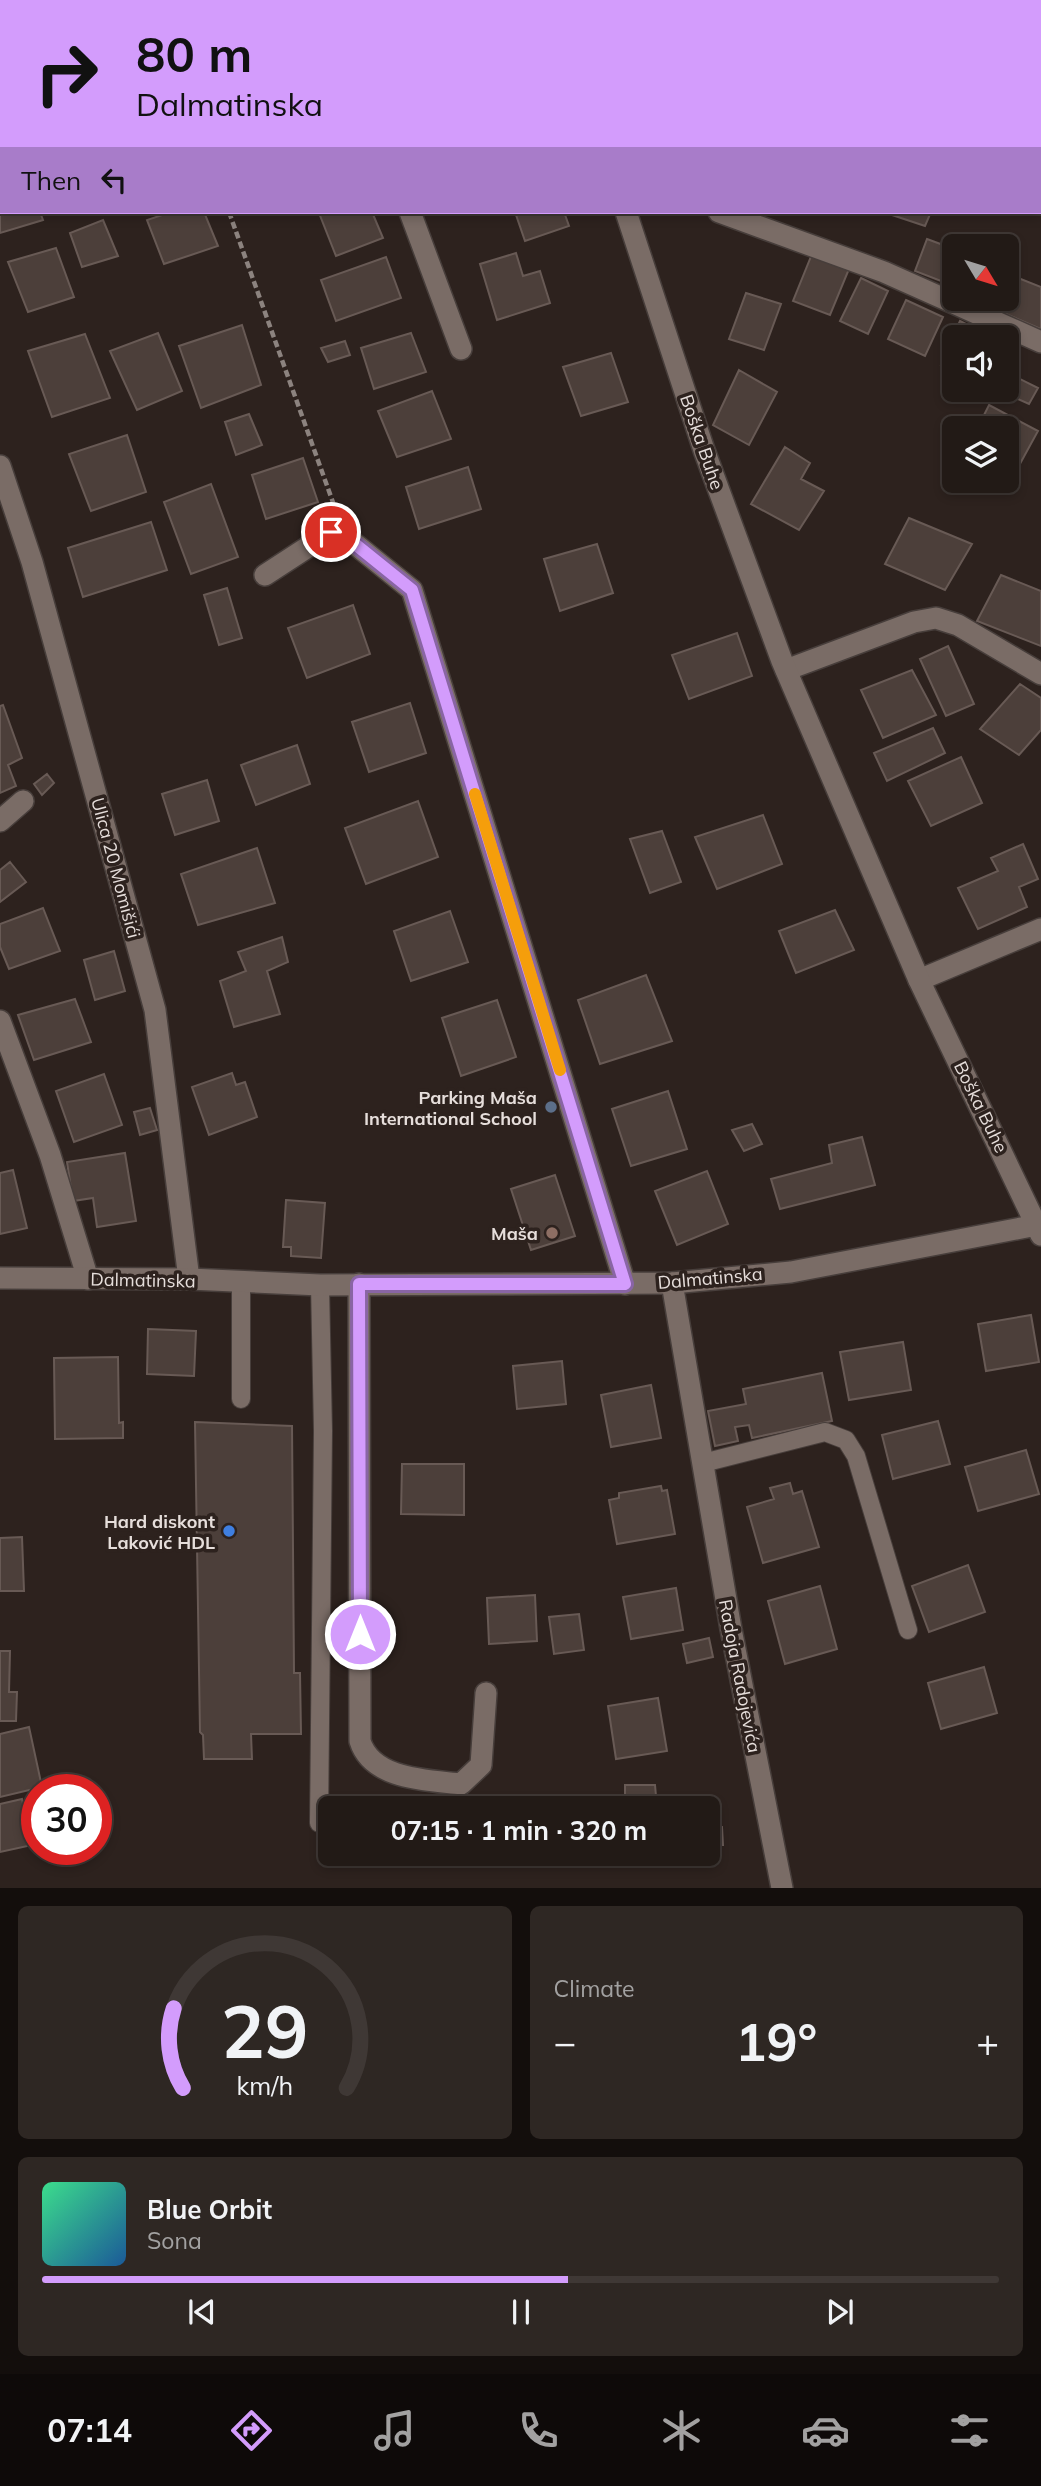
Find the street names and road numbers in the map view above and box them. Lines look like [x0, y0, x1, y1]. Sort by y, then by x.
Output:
street label: Boška Buhe [675, 391, 729, 493]
street label: Ulica 20 Momišići [86, 795, 146, 941]
street label: Boška Buhe [949, 1057, 1013, 1157]
street label: Dalmatinska [657, 1262, 763, 1294]
street label: Dalmatinska [90, 1268, 196, 1292]
street label: Radoja Radojevića [714, 1597, 766, 1755]

